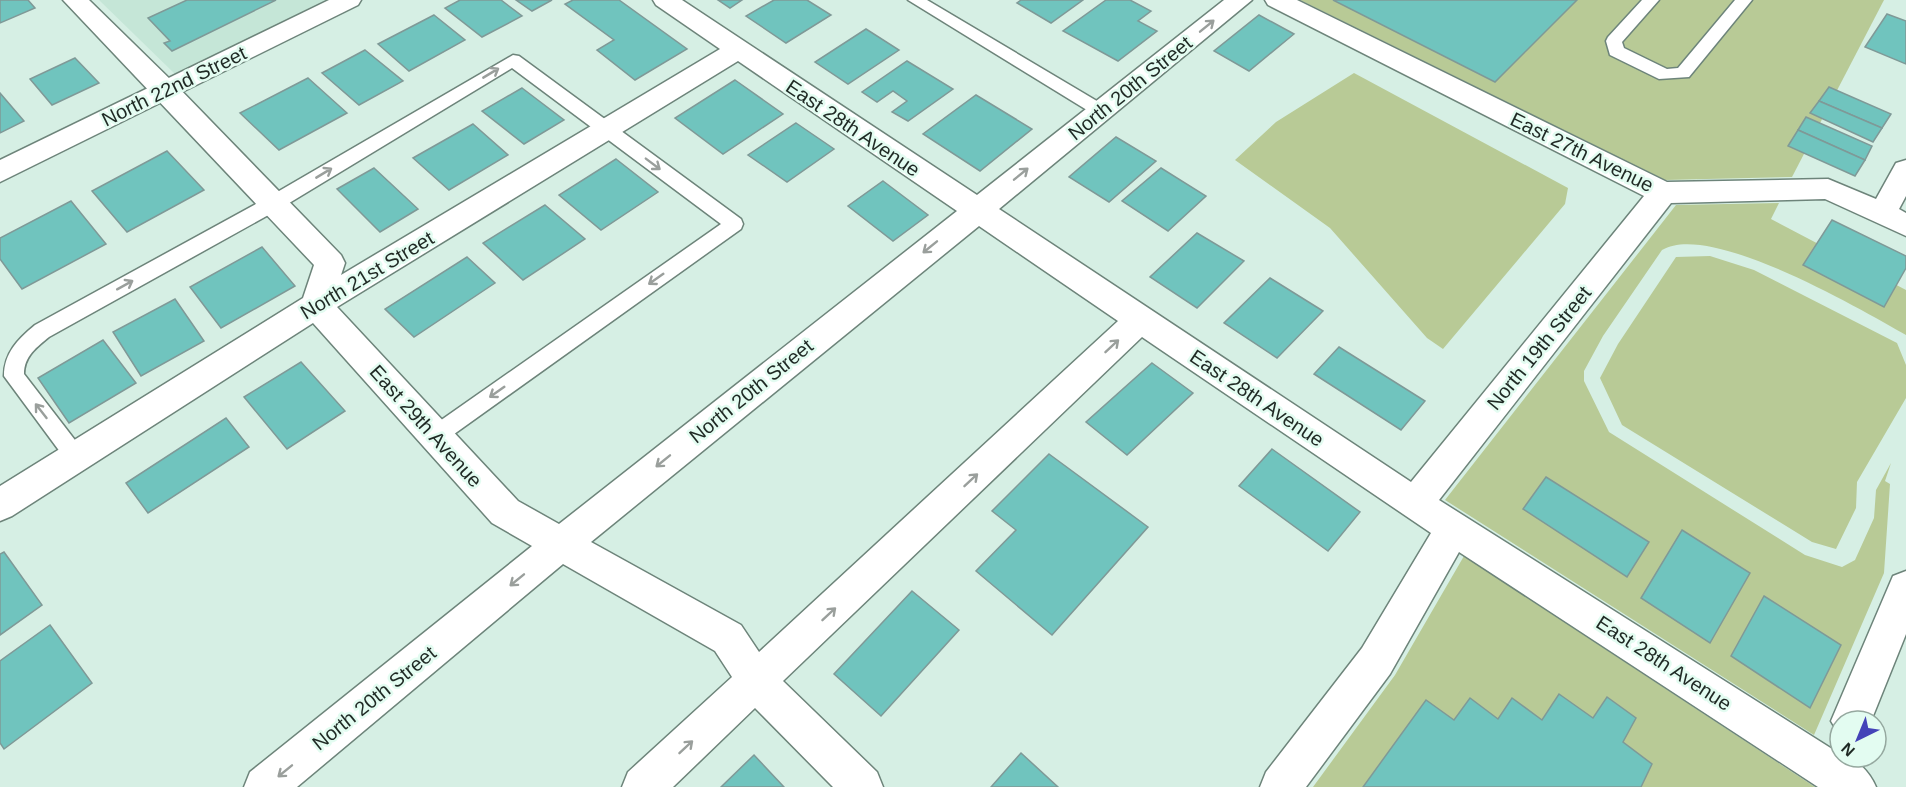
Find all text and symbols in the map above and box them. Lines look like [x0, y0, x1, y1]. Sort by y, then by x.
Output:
one-way arrow [1199, 20, 1215, 33]
street label: North 20th Street [1064, 31, 1196, 144]
street label: North 22nd Street [98, 41, 250, 130]
one-way arrow [482, 67, 499, 79]
street label: East 28th Avenue [782, 75, 924, 181]
street label: East 27th Avenue [1507, 108, 1657, 196]
one-way arrow [645, 158, 661, 171]
one-way arrow [315, 167, 332, 179]
one-way arrow [1013, 168, 1029, 181]
street label: North 21st Street [297, 226, 438, 323]
one-way arrow [922, 241, 938, 254]
one-way arrow [649, 273, 665, 285]
one-way arrow [116, 279, 133, 291]
street label: North 19th Street [1483, 282, 1596, 414]
street label: North 20th Street [685, 334, 817, 447]
one-way arrow [1105, 339, 1120, 354]
street label: East 28th Avenue [1186, 345, 1328, 451]
street label: East 29th Avenue [365, 361, 487, 491]
one-way arrow [490, 386, 506, 398]
one-way arrow [34, 403, 47, 419]
one-way arrow [656, 455, 672, 468]
one-way arrow [963, 473, 978, 488]
one-way arrow [510, 573, 525, 587]
one-way arrow [821, 607, 836, 621]
street label: East 28th Avenue [1592, 611, 1736, 715]
street label: North 20th Street [308, 641, 440, 754]
north arrow [1828, 709, 1888, 769]
text: N [1838, 739, 1858, 760]
one-way arrow [679, 740, 694, 754]
one-way arrow [278, 764, 293, 778]

